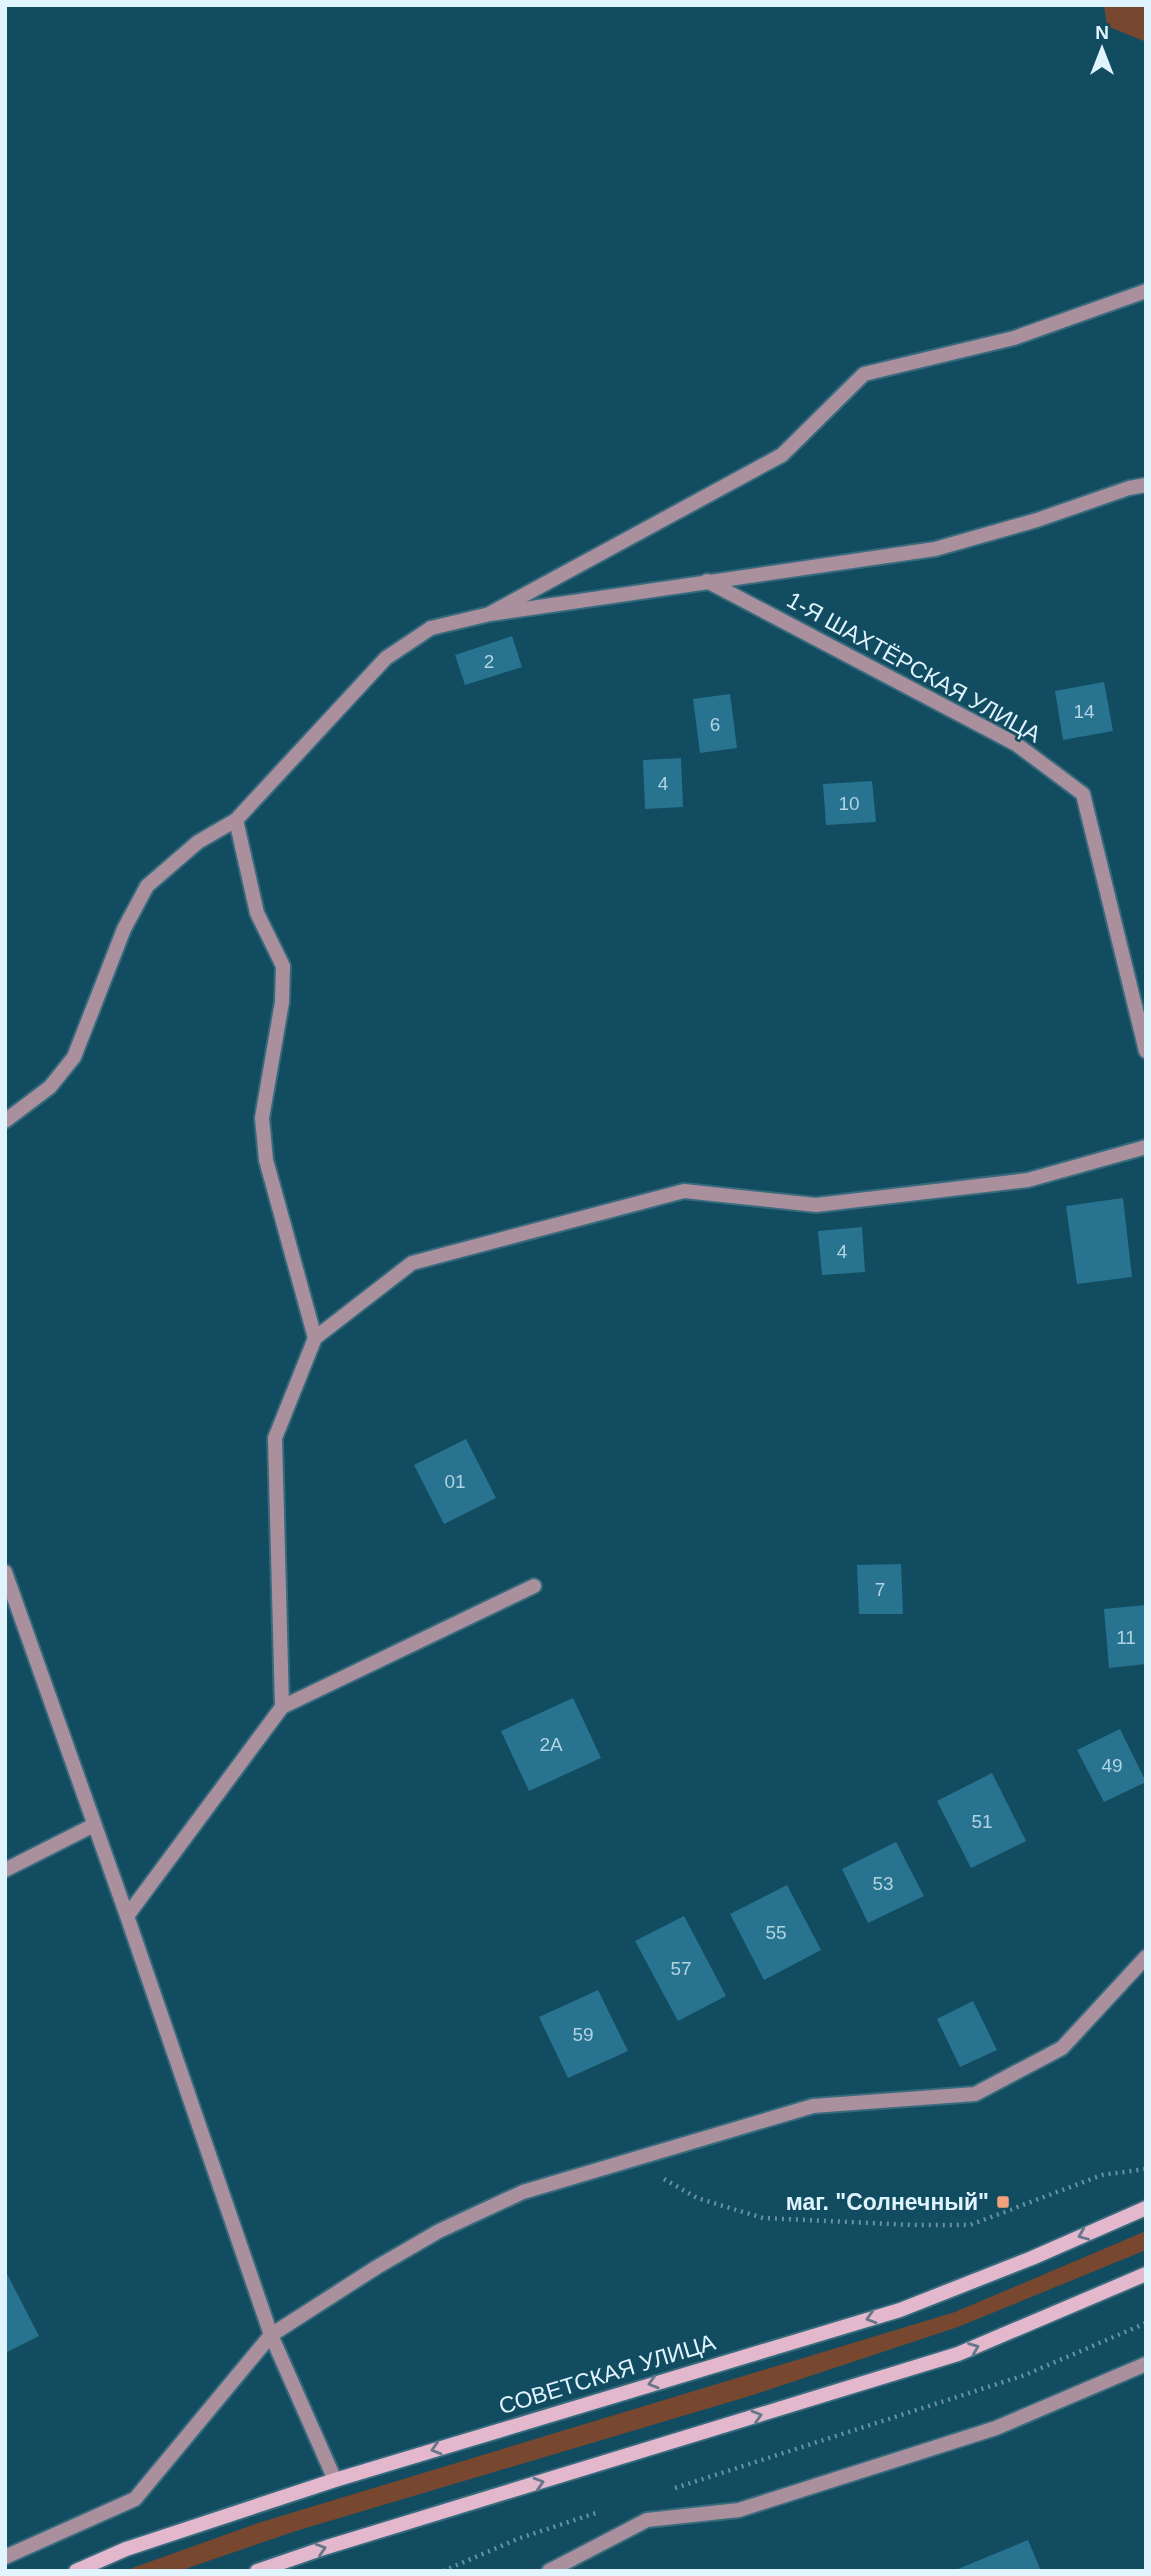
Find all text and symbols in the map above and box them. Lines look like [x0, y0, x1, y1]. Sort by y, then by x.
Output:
north arrow [1067, 14, 1137, 84]
text: N [1095, 22, 1109, 43]
street label: 1-Я ШАХТЁРСКАЯ УЛИЦА [783, 586, 1046, 748]
house number: 2 [484, 651, 494, 672]
house number: 14 [1073, 701, 1095, 722]
house number: 6 [710, 714, 720, 735]
house number: 4 [658, 773, 669, 794]
house number: 10 [838, 793, 860, 814]
house number: 4 [837, 1241, 848, 1262]
house number: 01 [444, 1471, 466, 1492]
house number: 7 [875, 1579, 885, 1600]
house number: 11 [1116, 1627, 1136, 1648]
house number: 2А [539, 1734, 563, 1755]
house number: 49 [1101, 1755, 1123, 1776]
house number: 51 [971, 1811, 993, 1832]
house number: 53 [872, 1873, 894, 1894]
house number: 55 [765, 1922, 787, 1943]
house number: 57 [670, 1958, 692, 1979]
house number: 59 [572, 2024, 594, 2045]
place label: маг. "Солнечный" [786, 2189, 989, 2215]
marker: маг. "Солнечный" [995, 2194, 1011, 2210]
one-way arrow [1078, 2227, 1090, 2241]
one-way arrow [866, 2310, 878, 2325]
street label: СОВЕТСКАЯ УЛИЦА [496, 2328, 719, 2419]
one-way arrow [967, 2342, 979, 2356]
one-way arrow [648, 2375, 660, 2390]
one-way arrow [750, 2410, 762, 2424]
one-way arrow [430, 2441, 442, 2456]
one-way arrow [533, 2476, 545, 2491]
one-way arrow [315, 2543, 327, 2557]

